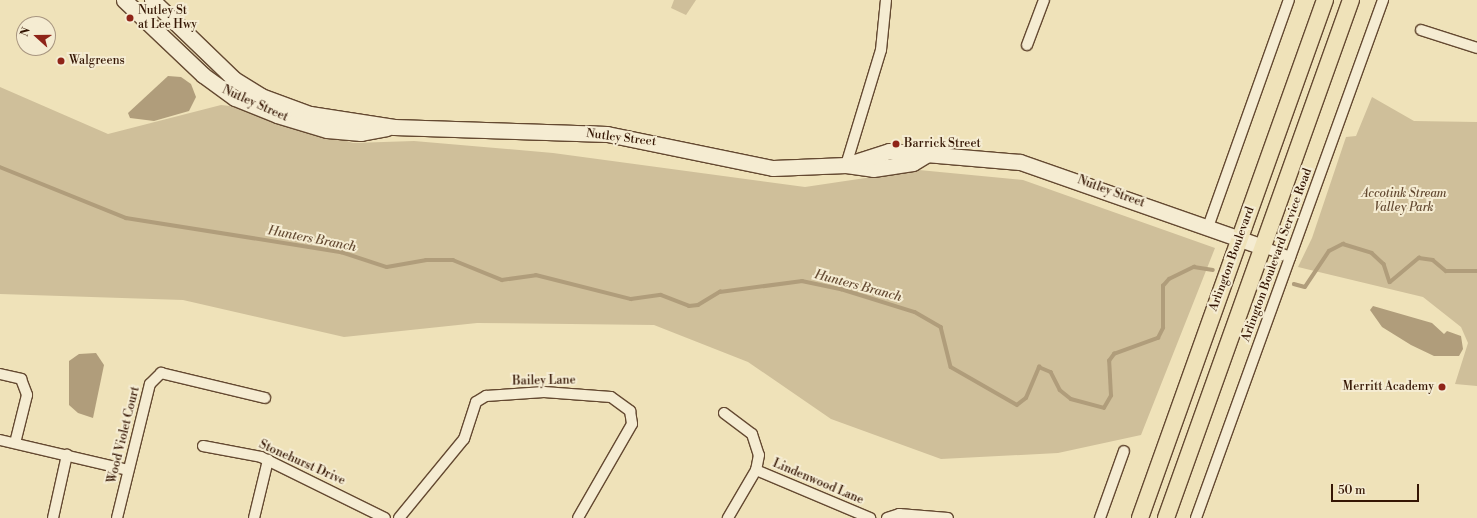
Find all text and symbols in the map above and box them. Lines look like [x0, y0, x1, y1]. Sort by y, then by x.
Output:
place label: Nutley St at Lee Hwy [138, 4, 197, 32]
marker: Nutley St at Lee Hwy [125, 13, 135, 23]
north arrow [16, 16, 56, 56]
text: N [18, 25, 34, 39]
place label: Walgreens [69, 54, 125, 68]
marker: Walgreens [56, 56, 66, 66]
street label: Nutley Street [220, 83, 290, 125]
street label: Nutley Street [585, 127, 657, 149]
place label: Barrick Street [904, 137, 981, 151]
marker: Barrick Street [891, 139, 901, 149]
street label: Arlington Boulevard Service Road [1239, 166, 1315, 344]
street label: Nutley Street [1075, 173, 1147, 211]
park label: Accotink Stream Valley Park [1361, 187, 1447, 215]
street label: Arlington Boulevard [1206, 205, 1258, 313]
water label: Hunters Branch [266, 223, 358, 255]
water label: Hunters Branch [813, 267, 903, 305]
street label: Bailey Lane [512, 373, 576, 389]
place label: Merritt Academy [1343, 380, 1434, 394]
marker: Merritt Academy [1437, 382, 1447, 392]
street label: Wood Violet Court [105, 385, 143, 485]
street label: Stonehurst Drive [257, 438, 347, 488]
street label: Lindenwood Lane [770, 456, 866, 508]
scale bar [1333, 476, 1421, 502]
text: 50 m [1338, 483, 1366, 498]

